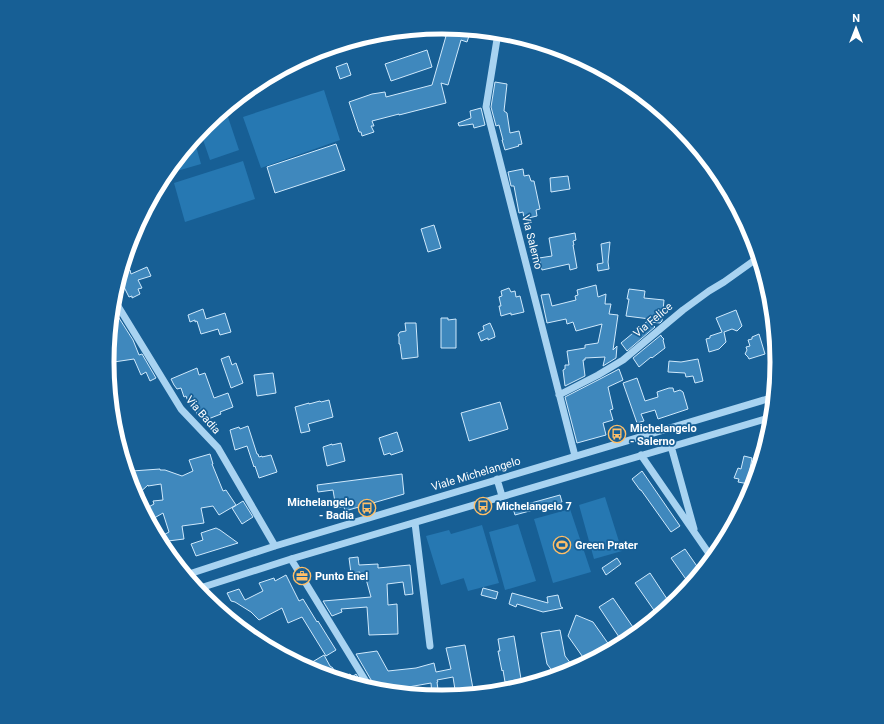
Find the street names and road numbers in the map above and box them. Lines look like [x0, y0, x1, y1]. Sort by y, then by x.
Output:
street label: Via Salerno [519, 214, 545, 270]
street label: Via Felice [631, 300, 675, 340]
street label: Via Badia [183, 393, 223, 437]
street label: Viale Michelangelo [430, 454, 522, 494]

